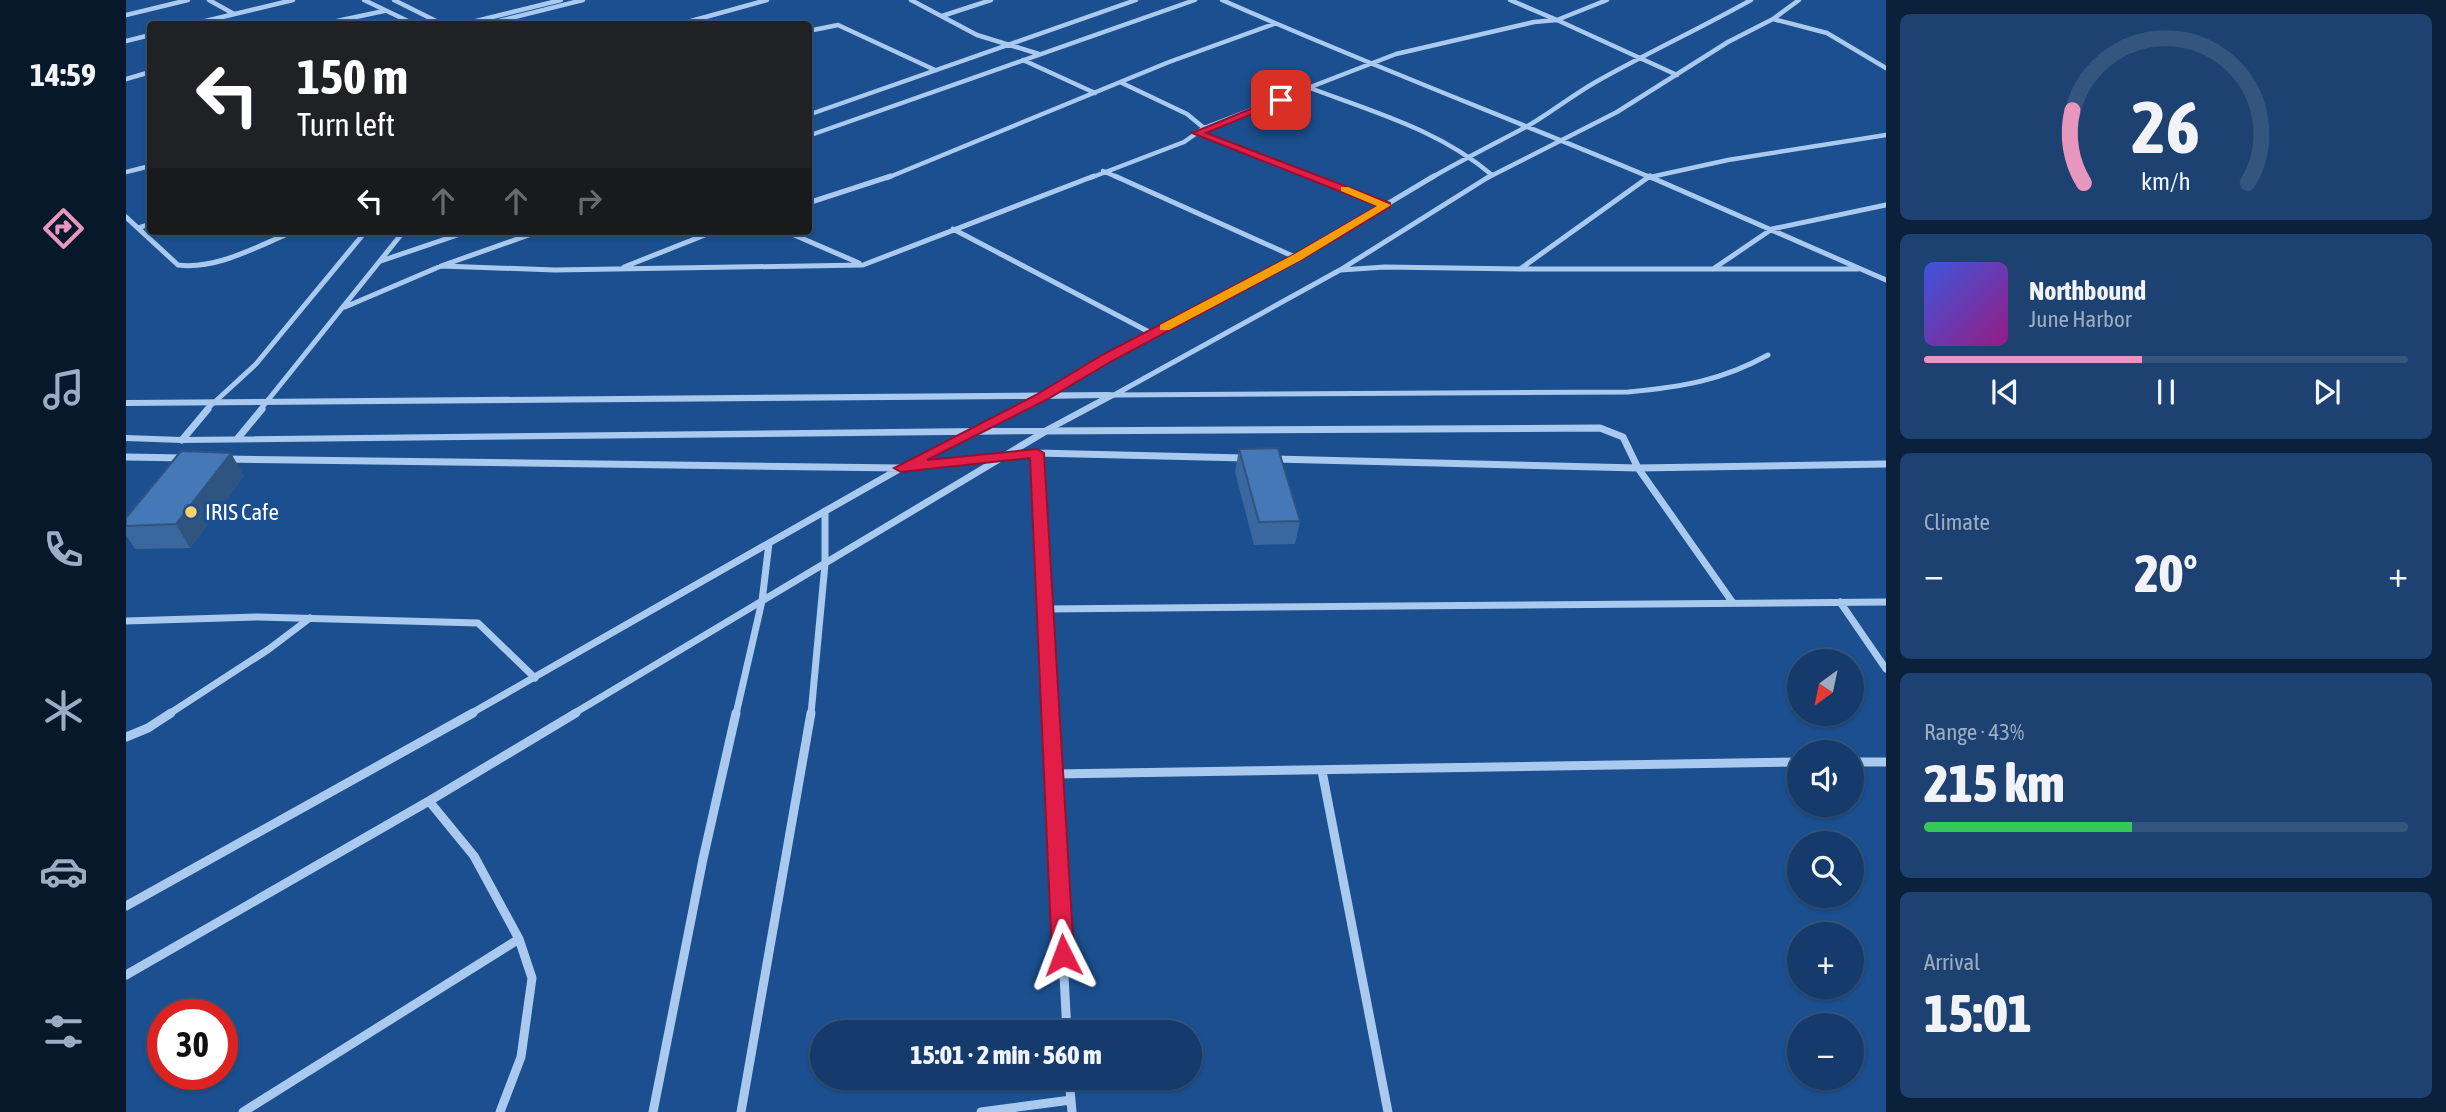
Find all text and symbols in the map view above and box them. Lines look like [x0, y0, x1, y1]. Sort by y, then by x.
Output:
text: 150 m [297, 48, 408, 104]
icon: left [182, 49, 273, 140]
text: 14:59 [30, 56, 96, 93]
pin [1251, 70, 1311, 130]
icon: arrive [1262, 81, 1300, 119]
text: 26 [2132, 85, 2200, 168]
text: Turn left [297, 106, 395, 143]
text: km/h [2141, 167, 2191, 195]
icon: left [351, 182, 389, 220]
icon: ahead [424, 182, 462, 220]
icon: ahead [497, 182, 535, 220]
icon: right [570, 182, 608, 220]
icon: directions [39, 204, 88, 253]
text: Northbound [2029, 276, 2146, 306]
text: June Harbor [2029, 306, 2132, 332]
icon: music [39, 365, 88, 414]
icon: previous [1986, 373, 2024, 411]
icon: pause [2147, 373, 2185, 411]
icon: next [2308, 373, 2346, 411]
place label: IRIS Cafe [205, 499, 279, 525]
marker: IRIS Cafe [183, 504, 199, 520]
text: Climate [1924, 509, 1990, 535]
icon: phone [39, 525, 88, 574]
text: 20° [2134, 543, 2198, 603]
text: − [1924, 552, 1944, 595]
text: + [2388, 552, 2408, 595]
north arrow [1787, 649, 1864, 726]
map controls [1787, 649, 1864, 1090]
icon: climate [39, 686, 88, 735]
text: Range · 43% [1924, 719, 2024, 745]
button: sound [1787, 740, 1864, 817]
text: 215 km [1924, 753, 2065, 813]
button: search [1787, 831, 1864, 908]
icon: car [39, 847, 88, 896]
position arrow [1026, 918, 1100, 992]
button: + [1787, 922, 1864, 999]
text: Arrival [1924, 949, 1980, 975]
text: 15:01 [1924, 983, 2032, 1043]
speed limit sign: 30 [147, 999, 238, 1090]
icon: filters [39, 1007, 88, 1056]
button: − [1787, 1013, 1864, 1090]
text: 15:01 · 2 min · 560 m [910, 1040, 1102, 1070]

